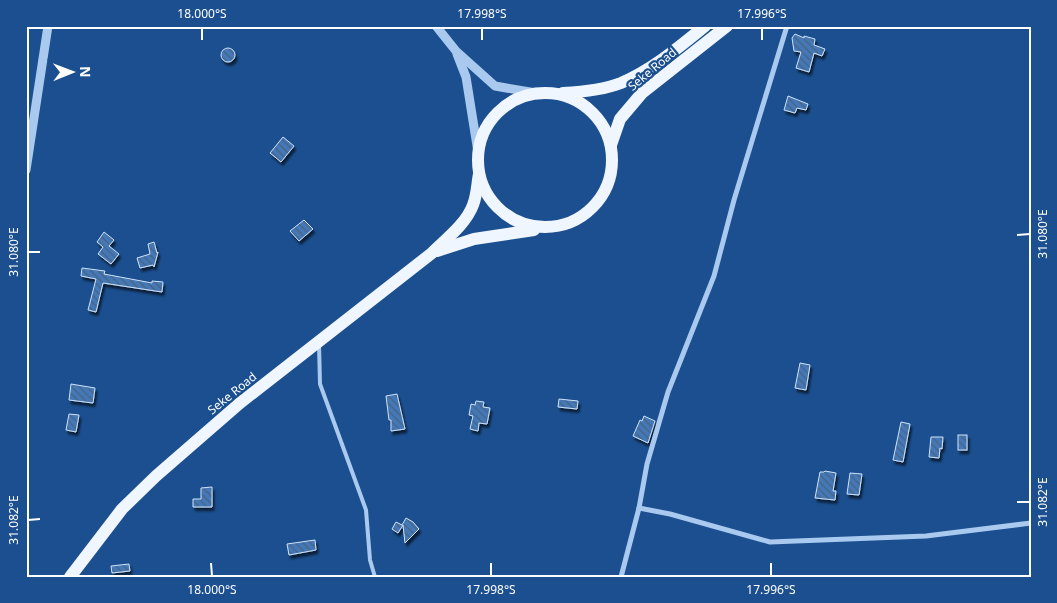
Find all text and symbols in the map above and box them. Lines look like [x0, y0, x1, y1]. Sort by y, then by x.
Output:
text: 18.000°S [177, 5, 227, 22]
text: 17.998°S [457, 5, 507, 22]
text: 17.996°S [737, 5, 787, 22]
street label: Seke Road [624, 44, 680, 94]
north arrow [48, 48, 98, 98]
text: N [76, 66, 95, 78]
text: 31.080°E [1034, 209, 1051, 259]
text: 31.080°E [5, 227, 22, 277]
street label: Seke Road [204, 368, 260, 418]
text: 31.082°E [1034, 477, 1051, 527]
text: 31.082°E [5, 495, 22, 545]
text: 18.000°S [187, 581, 237, 598]
text: 17.998°S [466, 581, 516, 598]
text: 17.996°S [746, 581, 796, 598]

